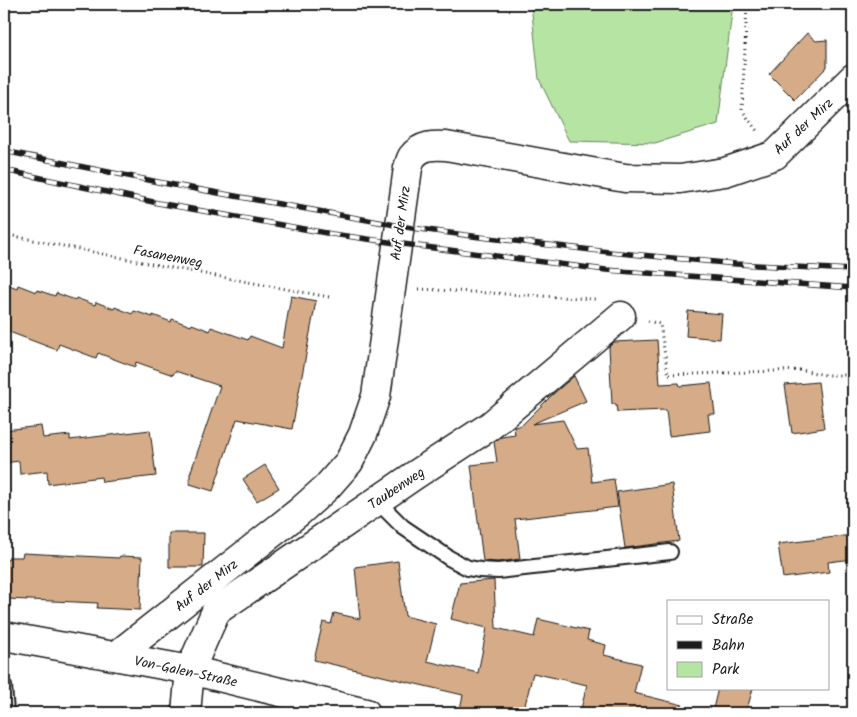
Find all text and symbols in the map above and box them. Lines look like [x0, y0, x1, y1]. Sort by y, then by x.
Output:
street label: Auf der Mirz [769, 93, 839, 160]
street label: Auf der Mirz [385, 185, 417, 262]
street label: Fasanenweg [131, 240, 204, 274]
street label: Taubenweg [364, 462, 429, 516]
street label: Auf der Mirz [170, 554, 243, 617]
legend [667, 600, 830, 690]
text: Straße [712, 608, 754, 632]
text: Bahn [712, 634, 745, 658]
street label: Von-Galen-Straße [132, 650, 240, 694]
text: Park [712, 658, 740, 682]

